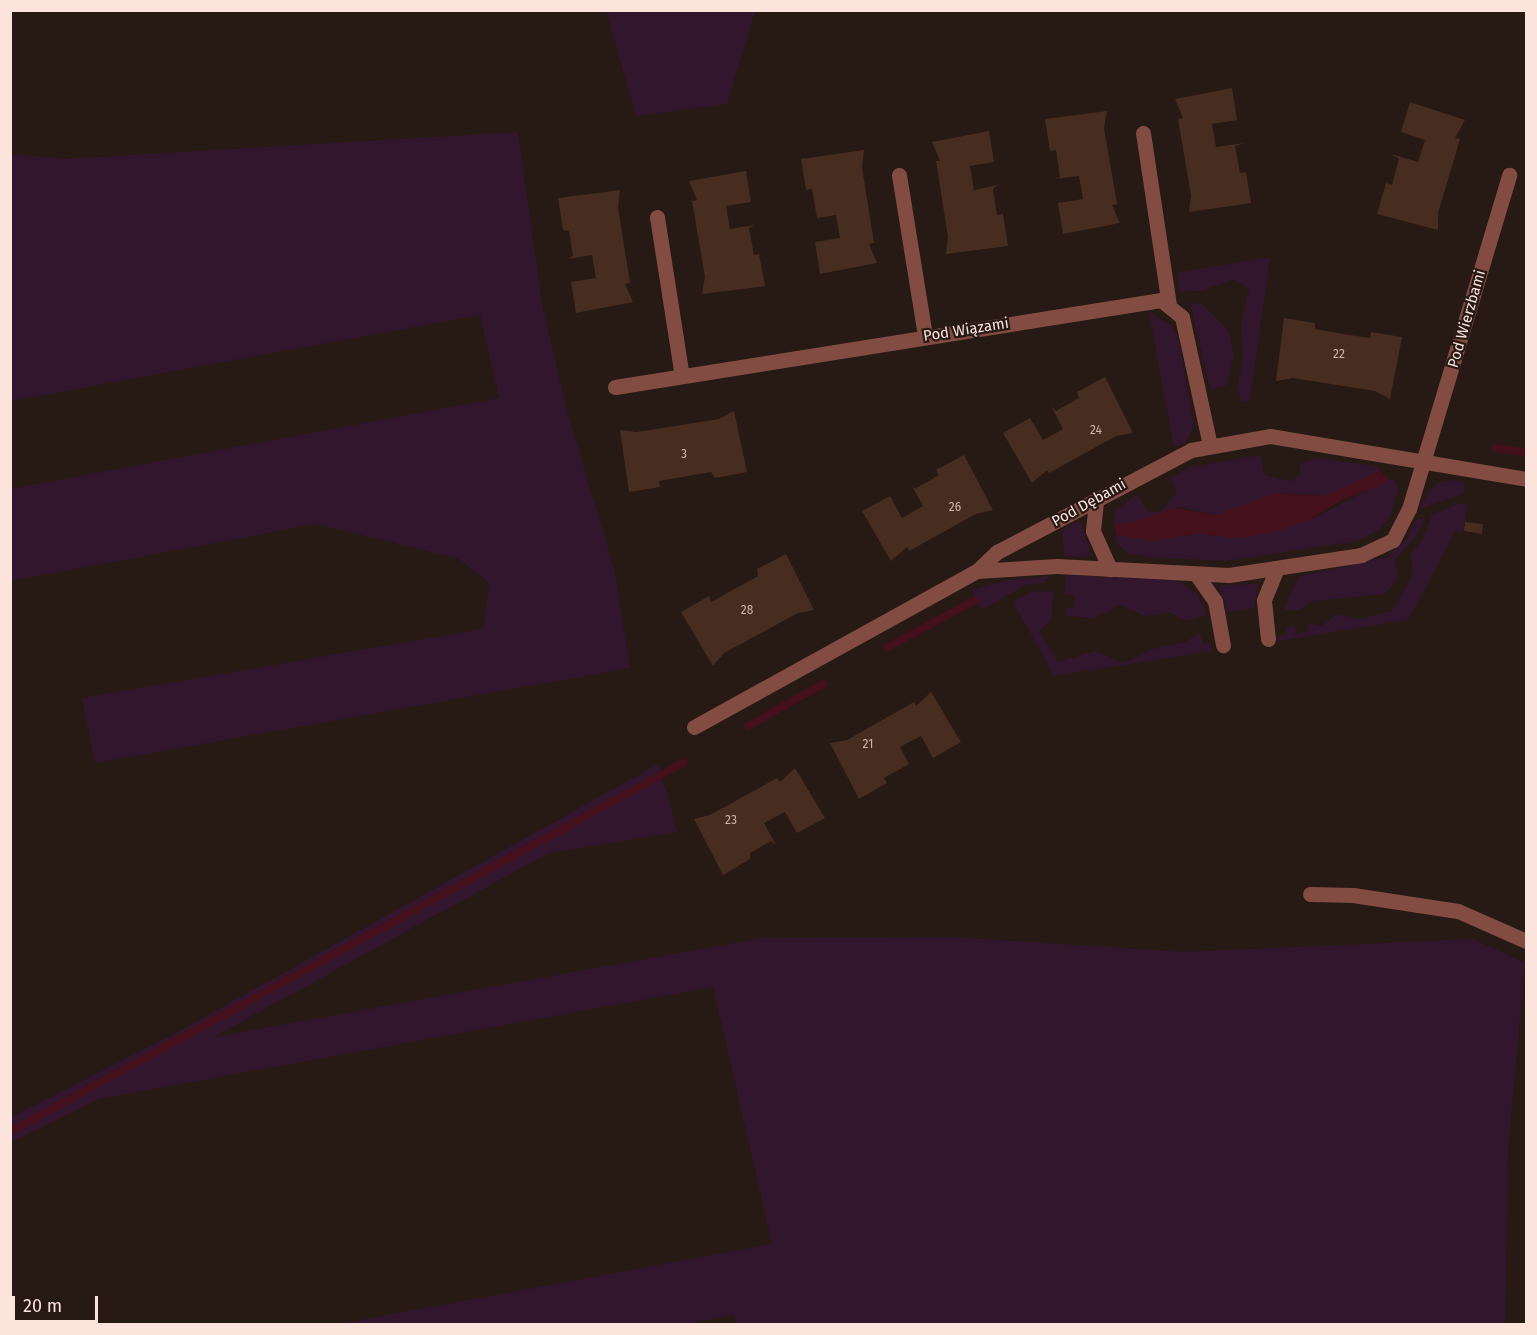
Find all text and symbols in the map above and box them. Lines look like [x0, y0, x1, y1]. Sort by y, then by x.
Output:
street label: Pod Wierzbami [1444, 268, 1490, 370]
street label: Pod Wiązami [922, 314, 1010, 346]
house number: 22 [1333, 348, 1345, 362]
house number: 24 [1090, 424, 1102, 438]
house number: 3 [681, 448, 687, 462]
street label: Pod Dębami [1049, 475, 1129, 531]
house number: 26 [949, 501, 961, 515]
house number: 28 [741, 604, 753, 618]
house number: 21 [863, 738, 873, 752]
house number: 23 [725, 814, 737, 828]
scale bar [15, 1284, 100, 1322]
text: 20 m [23, 1295, 62, 1317]

